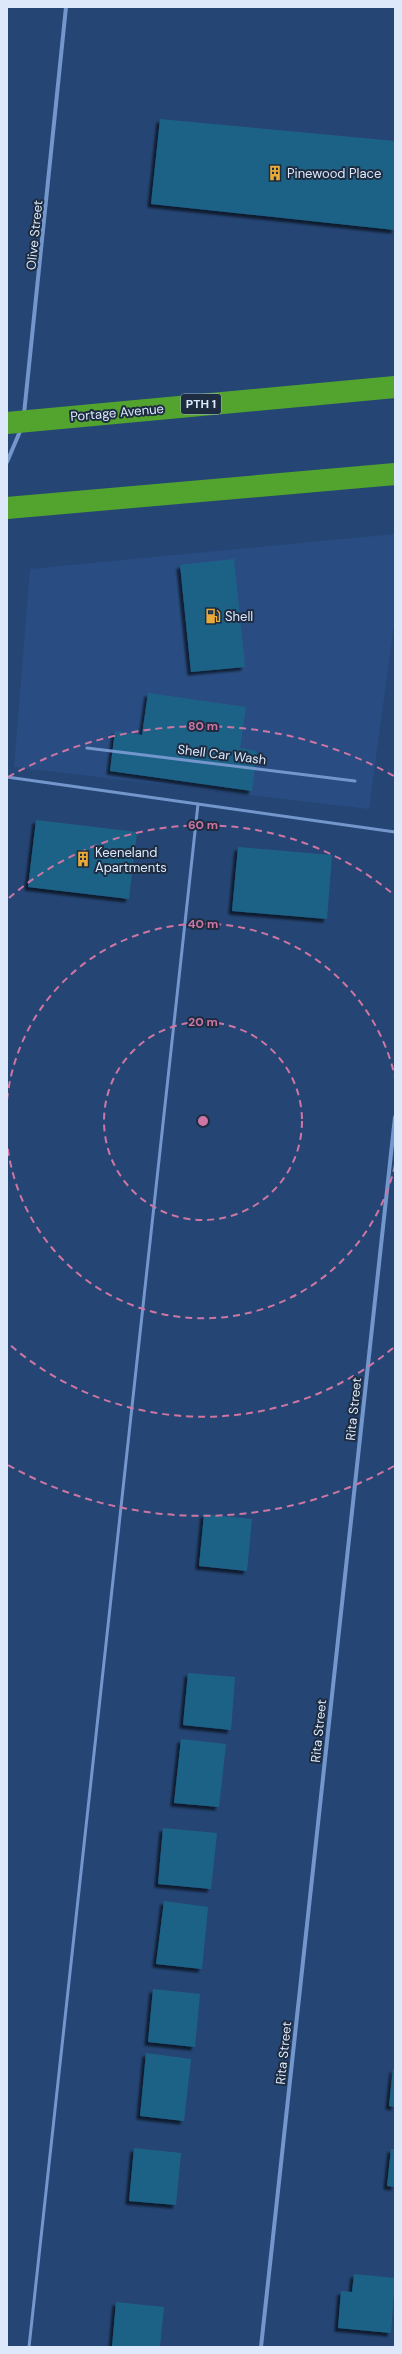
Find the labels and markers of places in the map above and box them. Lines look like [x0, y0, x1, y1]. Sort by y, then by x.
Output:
building icon: Pinewood Place [266, 164, 284, 182]
place label: Pinewood Place [287, 165, 381, 182]
fuel station icon: Shell [204, 607, 222, 625]
place label: Shell [225, 608, 253, 625]
place label: Keeneland Apartments [95, 844, 167, 876]
building icon: Keeneland Apartments [74, 850, 92, 868]
centre of rings [196, 1114, 210, 1128]

